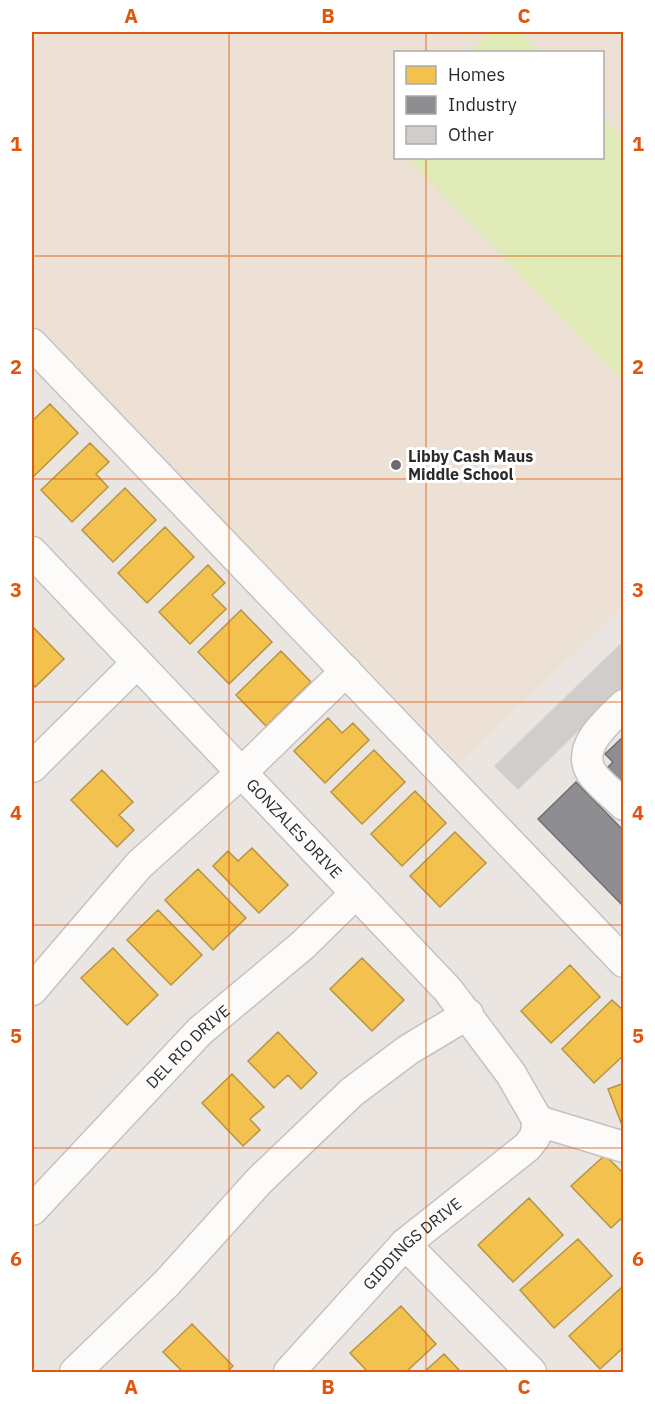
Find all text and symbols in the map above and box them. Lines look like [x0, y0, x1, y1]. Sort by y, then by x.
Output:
text: A [124, 2, 138, 29]
text: B [321, 2, 335, 29]
text: C [517, 2, 531, 29]
legend [394, 51, 604, 159]
text: Homes [448, 63, 505, 86]
text: Industry [448, 93, 517, 116]
text: Other [448, 123, 494, 146]
text: 1 [10, 130, 22, 157]
text: 1 [632, 130, 644, 157]
text: 2 [10, 353, 22, 380]
text: 2 [632, 353, 644, 380]
place label: Libby Cash Maus Middle School [408, 446, 533, 484]
marker: Libby Cash Maus Middle School [389, 458, 403, 472]
text: 3 [10, 576, 22, 603]
text: 3 [632, 576, 644, 603]
street label: GONZALES DRIVE [242, 774, 346, 882]
text: 4 [10, 799, 22, 826]
text: 4 [632, 799, 644, 826]
street label: DEL RIO DRIVE [142, 1001, 234, 1092]
text: 5 [10, 1022, 22, 1049]
text: 5 [632, 1022, 644, 1049]
street label: GIDDINGS DRIVE [358, 1193, 465, 1294]
text: 6 [10, 1245, 22, 1272]
text: 6 [632, 1245, 644, 1272]
text: A [124, 1373, 138, 1400]
text: B [321, 1373, 335, 1400]
text: C [517, 1373, 531, 1400]

